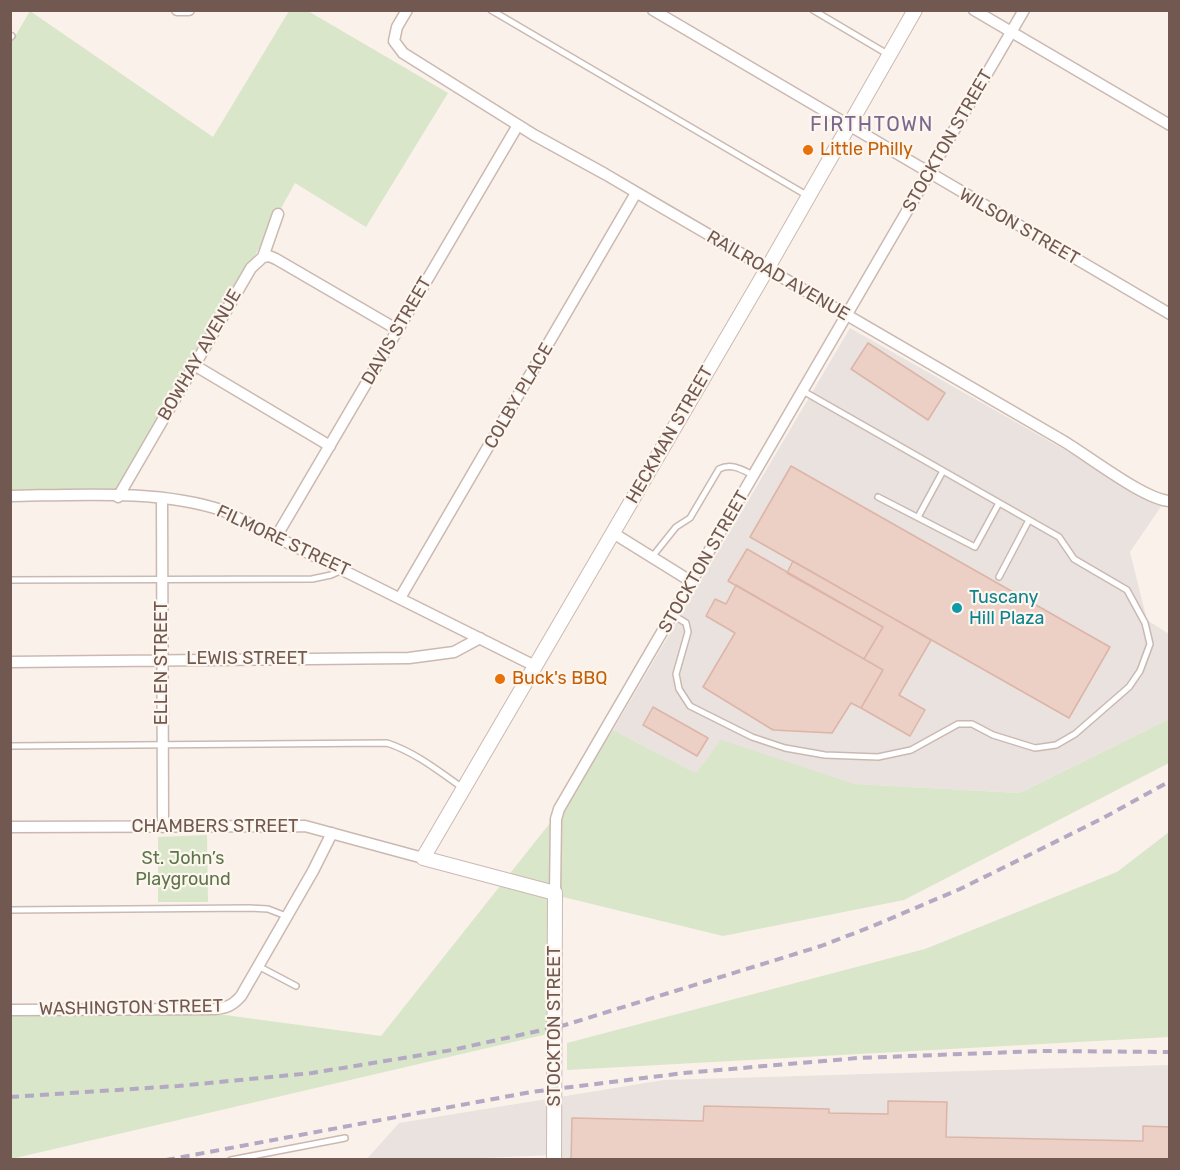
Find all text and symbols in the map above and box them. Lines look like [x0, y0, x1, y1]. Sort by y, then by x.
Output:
street label: STOCKTON STREET [898, 66, 998, 216]
district label: FIRTHTOWN [810, 113, 934, 137]
place label: Little Philly [820, 139, 913, 161]
marker: Little Philly [801, 143, 815, 157]
street label: WILSON STREET [955, 184, 1083, 270]
street label: RAILROAD AVENUE [703, 226, 853, 326]
street label: DAVIS STREET [357, 273, 437, 389]
street label: BOWHAY AVENUE [154, 285, 246, 425]
street label: COLBY PLACE [480, 339, 558, 453]
street label: HECKMAN STREET [622, 362, 718, 508]
street label: STOCKTON STREET [654, 487, 754, 637]
street label: FILMORE STREET [213, 501, 353, 581]
place label: Tuscany Hill Plaza [969, 587, 1044, 630]
street label: ELLEN STREET [151, 601, 173, 725]
marker: Tuscany Hill Plaza [950, 601, 964, 615]
street label: LEWIS STREET [186, 648, 308, 670]
place label: Buck's BBQ [512, 668, 607, 690]
marker: Buck's BBQ [493, 672, 507, 686]
street label: CHAMBERS STREET [131, 816, 299, 838]
park label: St. John’s Playground [135, 848, 231, 890]
street label: STOCKTON STREET [544, 946, 566, 1106]
street label: WASHINGTON STREET [39, 996, 223, 1020]

